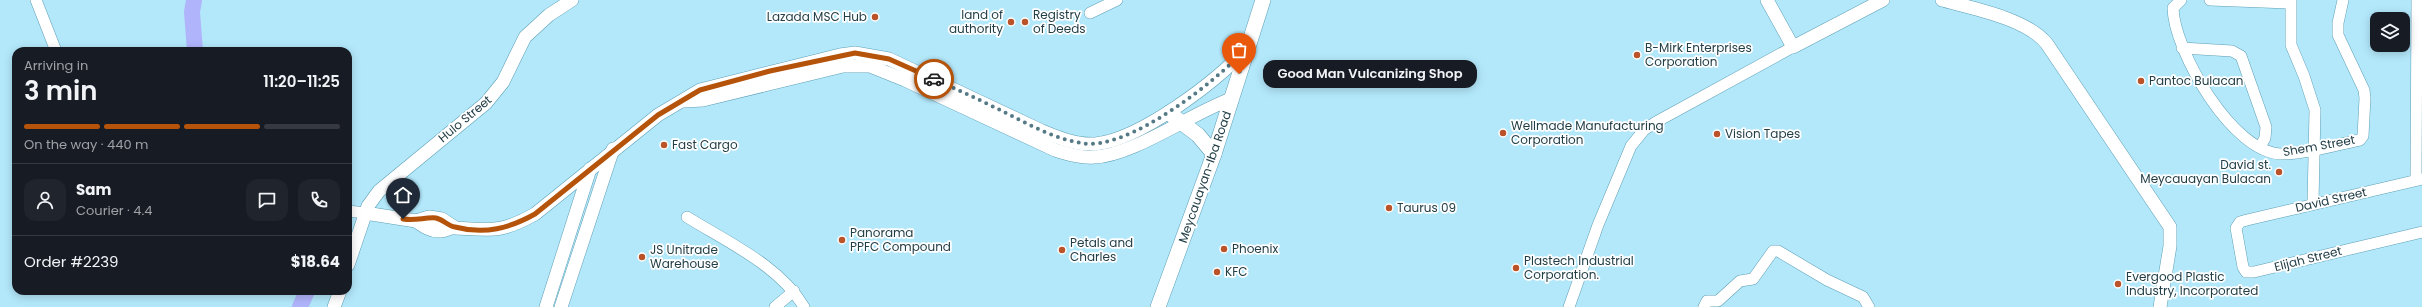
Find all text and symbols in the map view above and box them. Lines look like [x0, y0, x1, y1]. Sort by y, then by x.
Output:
place label: land of authority [949, 6, 1003, 37]
place label: Registry of Deeds [1033, 6, 1086, 37]
place label: Lazada MSC Hub [767, 8, 867, 25]
marker: Lazada MSC Hub [870, 12, 880, 22]
map controls [2370, 12, 2410, 52]
button: layers [2370, 12, 2410, 52]
marker: land of authority [1006, 17, 1016, 27]
marker: Registry of Deeds [1020, 17, 1030, 27]
pin [1222, 33, 1256, 74]
icon: bag [1228, 39, 1250, 61]
place label: B-Mirk Enterprises Corporation [1645, 39, 1752, 70]
marker: B-Mirk Enterprises Corporation [1632, 50, 1642, 60]
text: Arriving in [24, 56, 88, 75]
courier [914, 59, 954, 99]
callout: Good Man Vulcanizing Shop [1263, 60, 1477, 88]
text: Good Man Vulcanizing Shop [1278, 64, 1462, 83]
icon: car [923, 68, 945, 90]
text: 11:20–11:25 [263, 71, 340, 92]
place label: Pantoc Bulacan [2149, 72, 2243, 89]
text: 3 min [24, 73, 97, 109]
marker: Pantoc Bulacan [2136, 76, 2146, 86]
street label: Hulo Street [434, 91, 495, 146]
street label: Meycauayan-Iba Road [1174, 109, 1235, 245]
place label: Wellmade Manufacturing Corporation [1511, 117, 1664, 148]
place label: Vision Tapes [1725, 125, 1800, 142]
marker: Wellmade Manufacturing Corporation [1498, 128, 1508, 138]
marker: Vision Tapes [1712, 129, 1722, 139]
street label: Shem Street [2282, 131, 2356, 160]
text: On the way · 440 m [24, 135, 148, 154]
place label: Fast Cargo [672, 136, 738, 153]
marker: Fast Cargo [659, 140, 669, 150]
place label: David st. Meycauayan Bulacan [2140, 156, 2271, 187]
marker: David st. Meycauayan Bulacan [2274, 167, 2284, 177]
pin [386, 178, 420, 219]
button: person [24, 179, 66, 221]
text: Sam [76, 179, 111, 200]
button: chat [246, 179, 288, 221]
button: phone [298, 179, 340, 221]
street label: David Street [2294, 183, 2368, 216]
icon: home [392, 184, 414, 206]
place label: Taurus 09 [1397, 199, 1456, 216]
text: Courier · 4.4 [76, 201, 152, 220]
marker: Taurus 09 [1384, 203, 1394, 213]
place label: Panorama PPFC Compound [850, 224, 951, 255]
place label: Petals and Charles [1070, 234, 1133, 265]
marker: Panorama PPFC Compound [837, 235, 847, 245]
place label: Phoenix [1232, 240, 1278, 257]
place label: JS Unitrade Warehouse [650, 241, 719, 272]
street label: Elijah Street [2272, 242, 2343, 275]
marker: Phoenix [1219, 244, 1229, 254]
marker: Petals and Charles [1057, 245, 1067, 255]
text: Order #2239 [24, 251, 119, 272]
text: $18.64 [291, 251, 340, 272]
marker: JS Unitrade Warehouse [637, 252, 647, 262]
place label: Plastech Industrial Corporation. [1524, 252, 1634, 283]
place label: KFC [1225, 263, 1248, 280]
marker: Plastech Industrial Corporation. [1511, 263, 1521, 273]
marker: KFC [1212, 267, 1222, 277]
place label: Evergood Plastic Industry, Incorporated [2126, 268, 2258, 299]
marker: Evergood Plastic Industry, Incorporated [2113, 279, 2123, 289]

